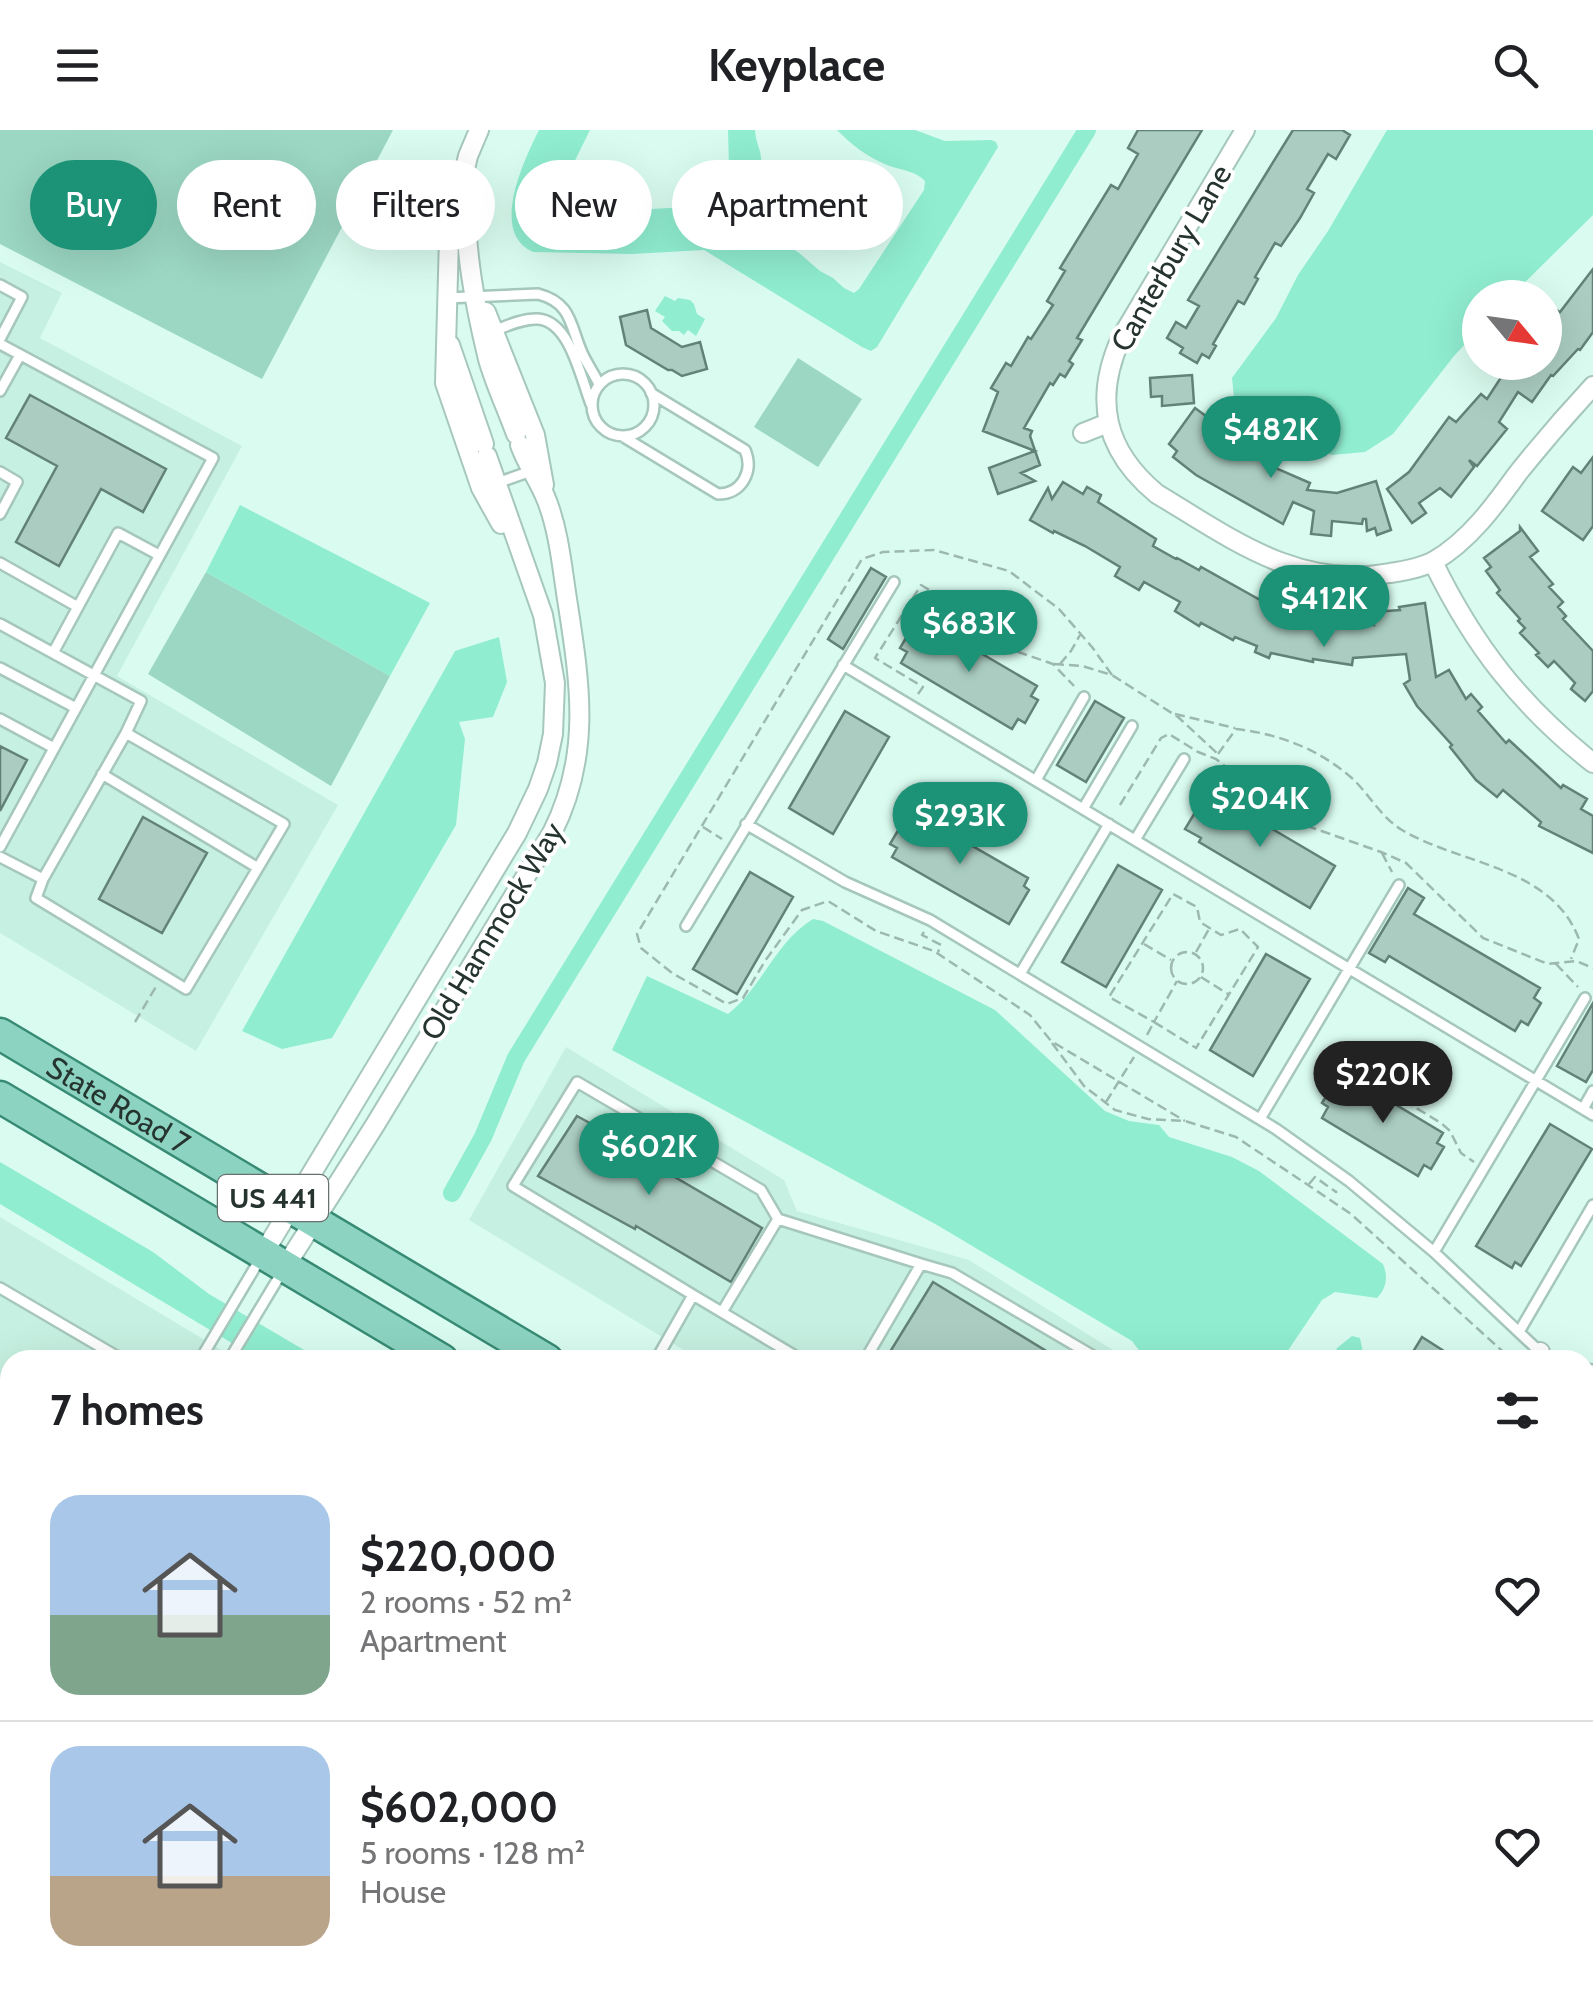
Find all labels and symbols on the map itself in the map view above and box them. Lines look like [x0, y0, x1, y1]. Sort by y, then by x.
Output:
street label: Canterbury Lane [1103, 158, 1239, 358]
north arrow [1462, 280, 1562, 380]
pin: $482K [1201, 396, 1341, 481]
pin: $412K [1254, 565, 1394, 650]
pin: $683K [899, 590, 1039, 675]
pin: $204K [1190, 765, 1330, 850]
pin: $293K [890, 782, 1030, 867]
street label: Old Hammock Way [412, 815, 572, 1047]
pin: $220K [1313, 1041, 1453, 1126]
street label: State Road 7 [40, 1048, 197, 1162]
pin: $602K [579, 1113, 719, 1198]
road number: US 441 [218, 1175, 328, 1221]

